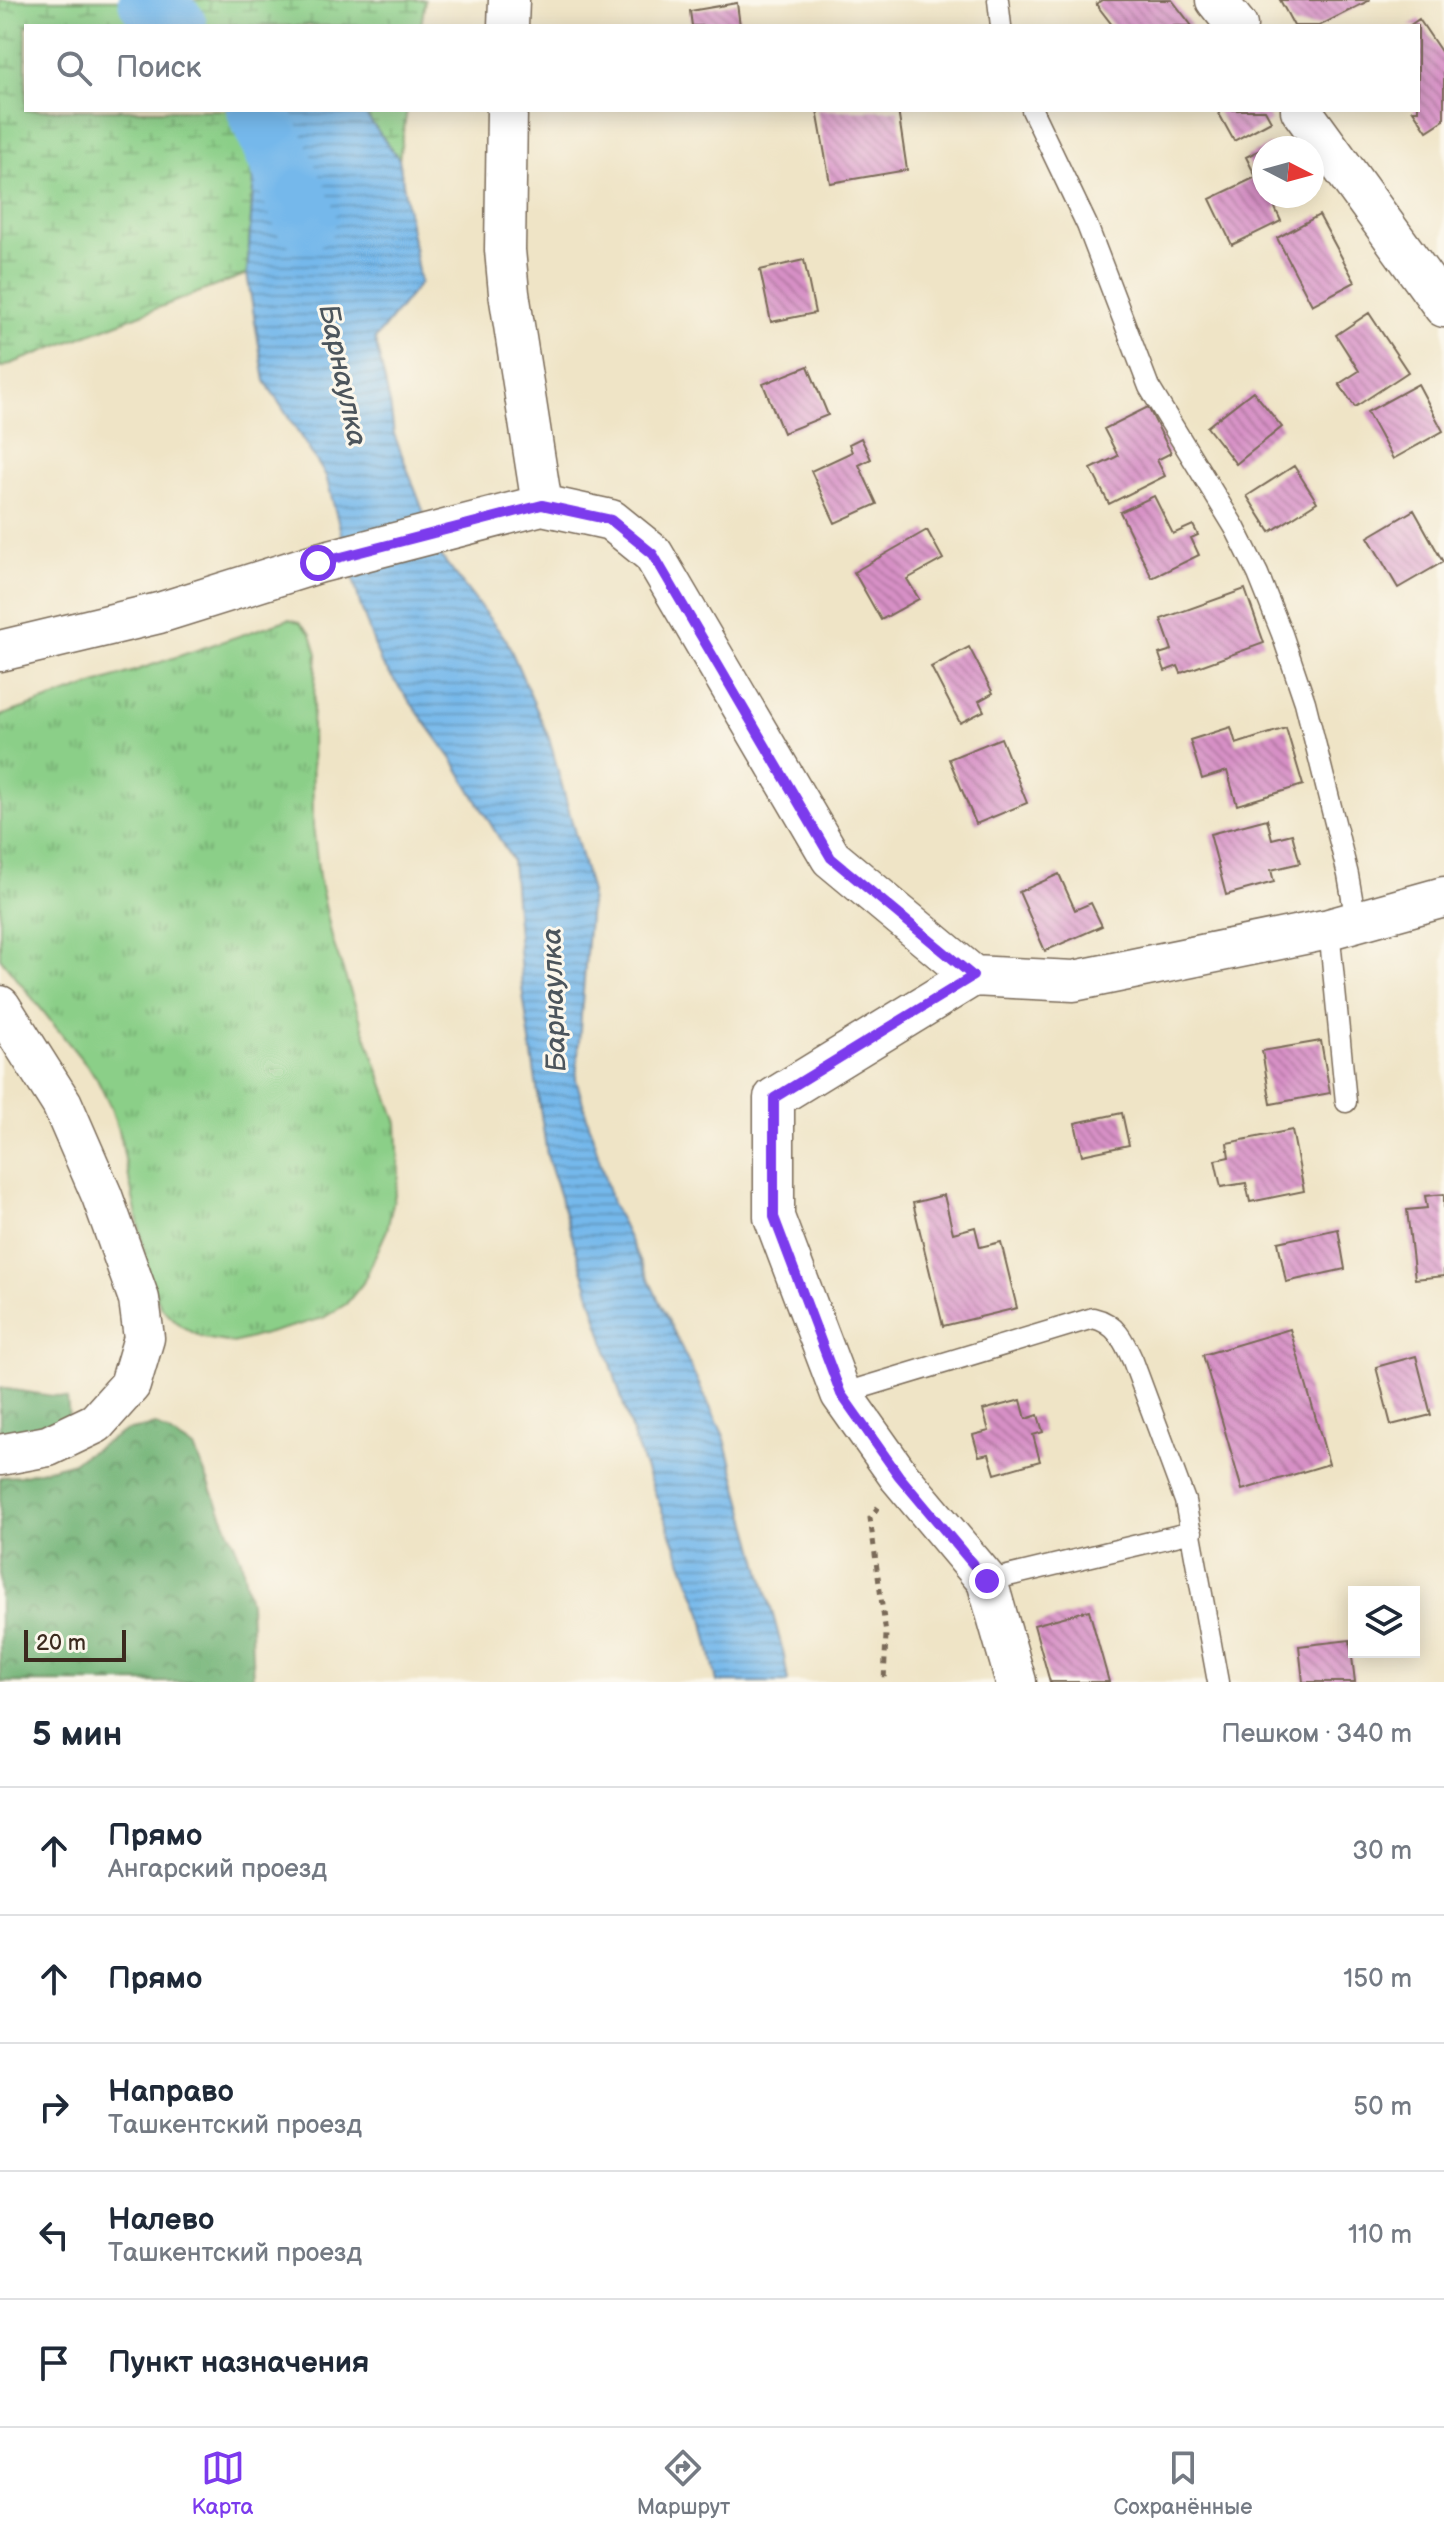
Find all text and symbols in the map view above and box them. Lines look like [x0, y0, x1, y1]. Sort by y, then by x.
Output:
search box [24, 24, 1420, 112]
icon: search [52, 46, 96, 90]
text: Поиск [116, 50, 202, 86]
north arrow [1252, 136, 1324, 208]
water label: Барнаулка [311, 301, 374, 449]
route start [300, 545, 336, 581]
water label: Барнаулка [535, 927, 574, 1073]
route end [969, 1563, 1005, 1599]
map controls [1348, 1586, 1420, 1658]
button: layers [1348, 1586, 1420, 1658]
scale bar [24, 1626, 126, 1662]
text: 20 m [36, 1630, 86, 1657]
text: 5 мин [32, 1714, 122, 1755]
text: Пешком · 340 m [1221, 1719, 1412, 1750]
text: Прямо [108, 1818, 202, 1854]
icon: ahead [32, 1829, 76, 1873]
text: 30 m [1352, 1836, 1412, 1867]
text: Ангарский проезд [108, 1854, 327, 1885]
icon: ahead [32, 1957, 76, 2001]
text: Прямо [108, 1961, 202, 1997]
text: 150 m [1343, 1964, 1412, 1995]
text: Направо [108, 2074, 234, 2110]
icon: right [32, 2085, 76, 2129]
text: 50 m [1353, 2092, 1412, 2123]
text: Ташкентский проезд [108, 2110, 362, 2141]
text: Налево [108, 2202, 214, 2238]
icon: left [32, 2213, 76, 2257]
text: 110 m [1348, 2220, 1412, 2251]
text: Ташкентский проезд [108, 2238, 362, 2269]
icon: arrive [32, 2341, 76, 2385]
text: Пункт назначения [108, 2345, 369, 2381]
tab: Карта [192, 2446, 254, 2521]
tab: Маршрут [637, 2446, 730, 2521]
tab: Сохранённые [1113, 2446, 1252, 2521]

